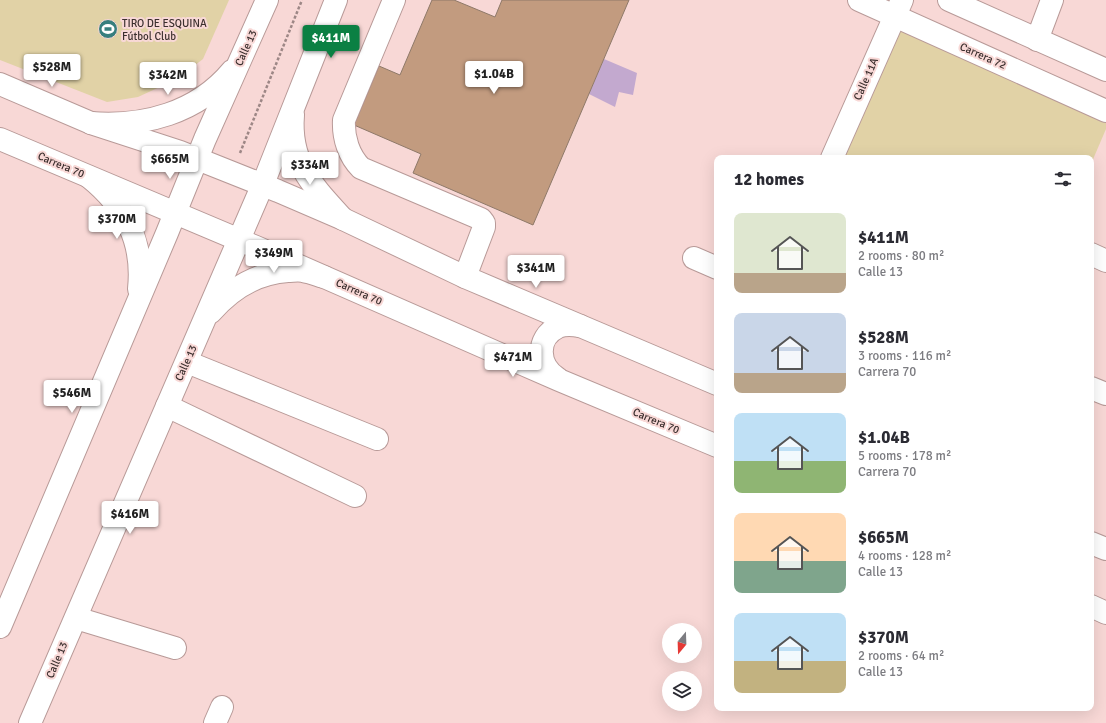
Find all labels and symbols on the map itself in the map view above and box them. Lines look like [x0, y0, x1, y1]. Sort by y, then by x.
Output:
place label: TIRO DE ESQUINA Fútbol Club [122, 17, 207, 43]
sports icon: TIRO DE ESQUINA Fútbol Club [97, 18, 119, 40]
pin: $411M [303, 25, 359, 59]
street label: Calle 13 [232, 28, 260, 68]
street label: Carrera 72 [958, 40, 1008, 72]
pin: $528M [24, 54, 80, 88]
street label: Calle 11A [851, 56, 881, 102]
pin: $1.04B [461, 61, 527, 95]
pin: $342M [140, 62, 196, 96]
pin: $665M [142, 146, 198, 180]
street label: Carrera 70 [36, 149, 86, 181]
pin: $334M [282, 152, 338, 186]
pin: $370M [89, 206, 145, 240]
pin: $349M [246, 240, 302, 274]
pin: $341M [508, 255, 564, 289]
street label: Carrera 70 [334, 276, 384, 308]
street label: Calle 13 [172, 343, 200, 383]
pin: $471M [485, 344, 541, 378]
pin: $546M [44, 380, 100, 414]
street label: Carrera 70 [631, 405, 681, 437]
pin: $416M [102, 501, 158, 535]
north arrow [662, 623, 702, 663]
street label: Calle 13 [44, 640, 70, 680]

